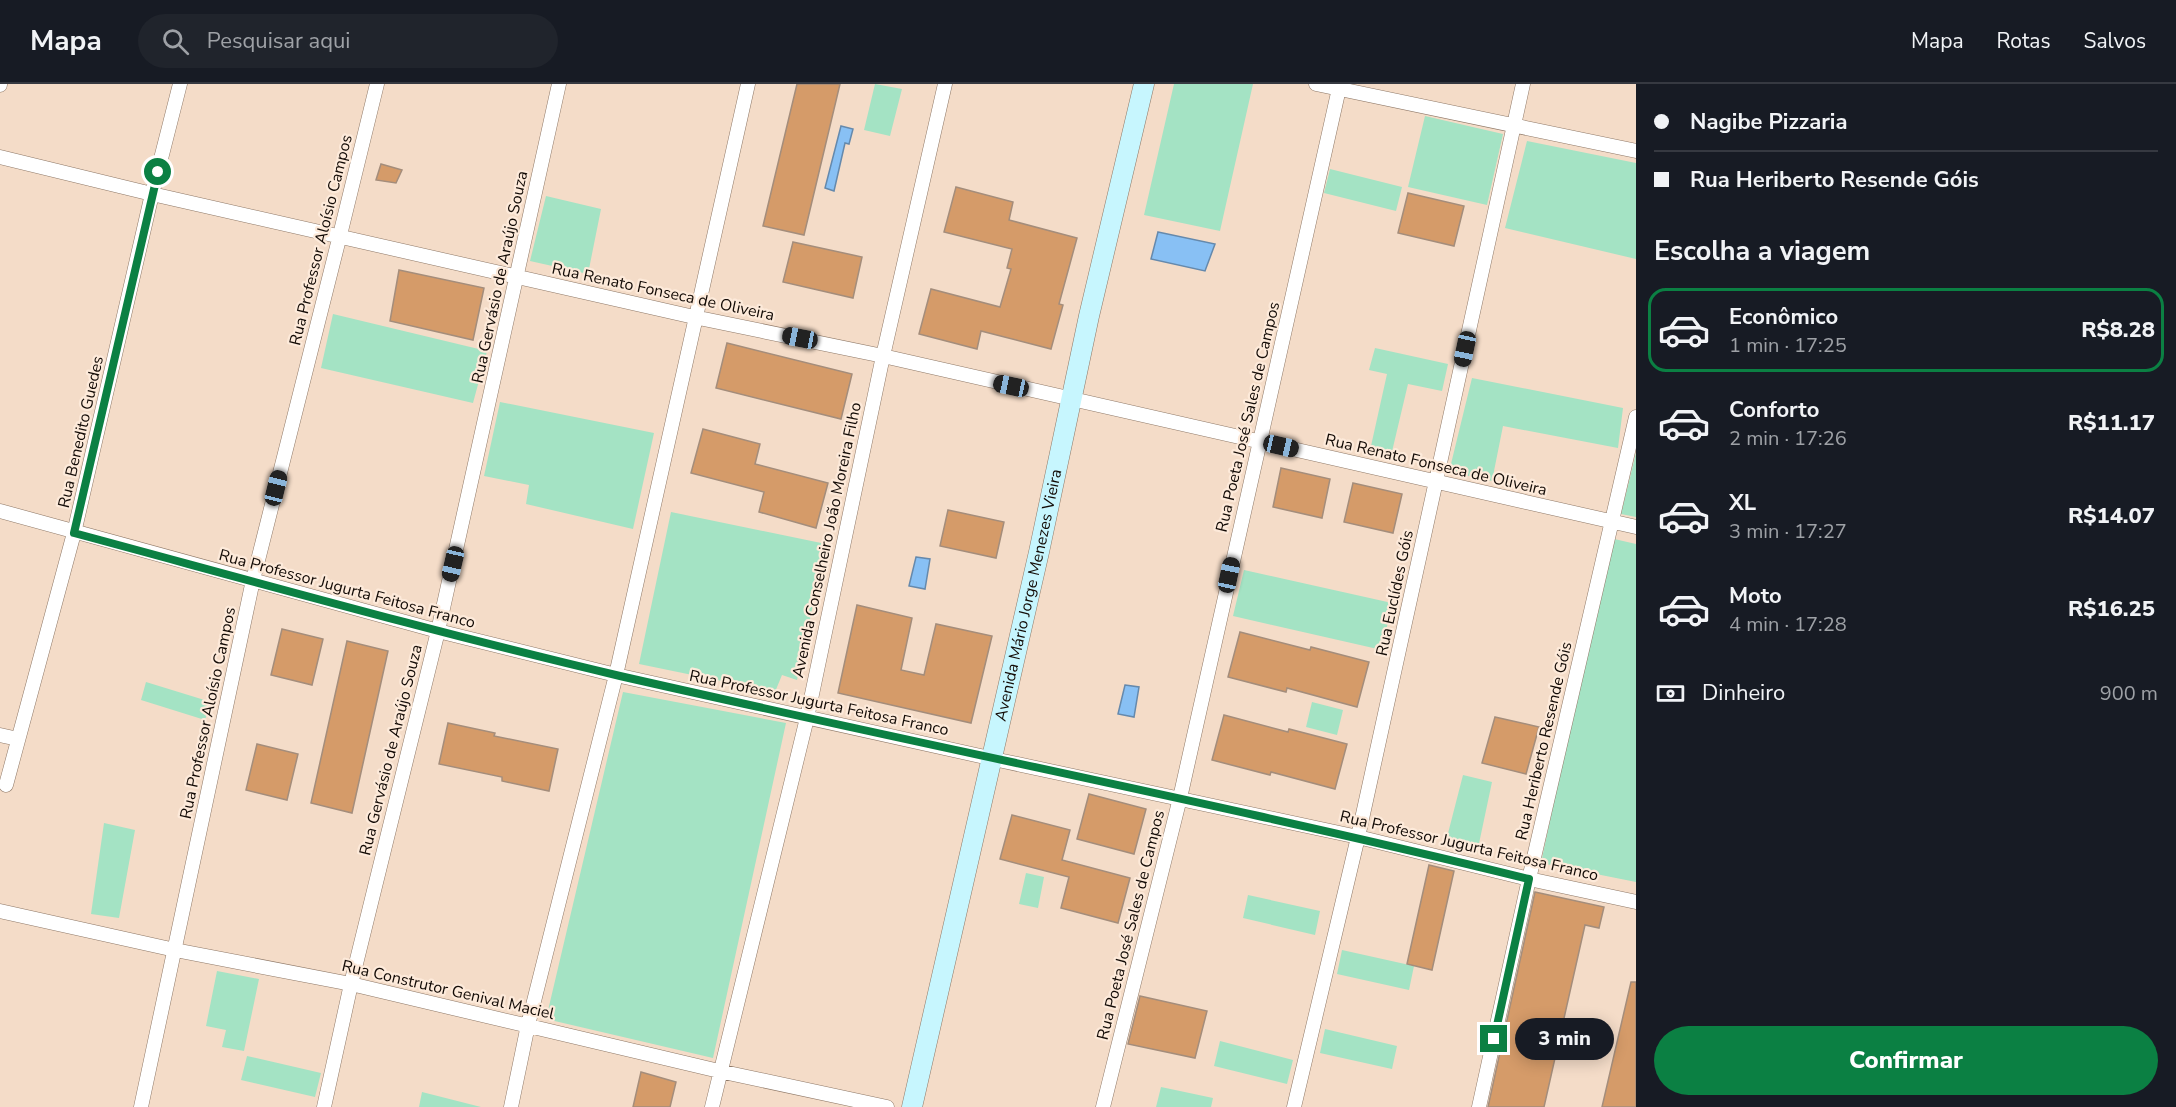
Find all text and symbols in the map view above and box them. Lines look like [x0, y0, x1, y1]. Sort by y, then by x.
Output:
search box [138, 14, 558, 68]
text: Mapa [30, 22, 102, 60]
icon: search [159, 25, 192, 58]
text: Pesquisar aqui [207, 26, 350, 56]
text: Mapa [1911, 27, 1964, 55]
text: Rotas [1997, 27, 2051, 55]
text: Salvos [2084, 27, 2146, 55]
text: Nagibe Pizzaria [1690, 107, 1847, 137]
street label: Rua Professor Aloísio Campos [284, 132, 358, 348]
route start [144, 158, 171, 185]
text: Rua Heriberto Resende Góis [1690, 165, 1979, 195]
street label: Rua Gervásio de Araújo Souza [467, 169, 533, 385]
text: Escolha a viagem [1654, 233, 1870, 270]
street label: Rua Renato Fonseca de Oliveira [550, 258, 776, 326]
street label: Rua Poeta José Sales de Campos [1211, 300, 1285, 534]
text: Econômico [1729, 302, 1838, 332]
icon: car [1657, 303, 1711, 357]
text: R$8.28 [2081, 315, 2155, 345]
car [781, 326, 819, 350]
car [1452, 330, 1478, 368]
text: 1 min · 17:25 [1729, 332, 1847, 359]
street label: Rua Benedito Guedes [53, 354, 109, 510]
car [992, 373, 1030, 399]
text: Conforto [1729, 395, 1819, 425]
icon: car [1657, 396, 1711, 450]
street label: Avenida Conselheiro João Moreira Filho [787, 400, 867, 680]
text: R$11.17 [2068, 408, 2155, 438]
text: 2 min · 17:26 [1729, 425, 1847, 452]
street label: Rua Renato Fonseca de Oliveira [1323, 429, 1549, 501]
car [1261, 433, 1301, 459]
street label: Avenida Mário Jorge Menezes Vieira [990, 467, 1067, 723]
car [263, 468, 289, 508]
text: XL [1729, 488, 1756, 518]
icon: car [1657, 489, 1711, 543]
text: R$14.07 [2068, 501, 2155, 531]
text: 3 min · 17:27 [1729, 518, 1847, 545]
street label: Rua Euclídes Góis [1371, 528, 1419, 658]
street label: Rua Professor Jugurta Feitosa Franco [216, 544, 478, 634]
car [440, 544, 466, 584]
car [1216, 556, 1242, 594]
text: Moto [1729, 581, 1782, 611]
icon: car [1657, 582, 1711, 636]
text: R$16.25 [2068, 594, 2155, 624]
street label: Rua Professor Aloísio Campos [175, 605, 241, 821]
text: 4 min · 17:28 [1729, 611, 1847, 638]
street label: Rua Heriberto Resende Góis [1510, 640, 1578, 842]
street label: Rua Gervásio de Araújo Souza [354, 642, 428, 858]
street label: Rua Professor Jugurta Feitosa Franco [687, 665, 951, 741]
icon: cash [1654, 677, 1687, 710]
text: Dinheiro [1702, 678, 1785, 708]
text: 900 m [2100, 680, 2158, 707]
street label: Rua Professor Jugurta Feitosa Franco [1338, 806, 1601, 887]
street label: Rua Poeta José Sales de Campos [1092, 808, 1170, 1042]
street label: Rua Construtor Genival Maciel [340, 955, 557, 1025]
callout: 3 min [1515, 1018, 1614, 1060]
route end [1480, 1025, 1507, 1052]
text: 3 min [1538, 1025, 1591, 1052]
button: Confirmar [1654, 1026, 2158, 1095]

